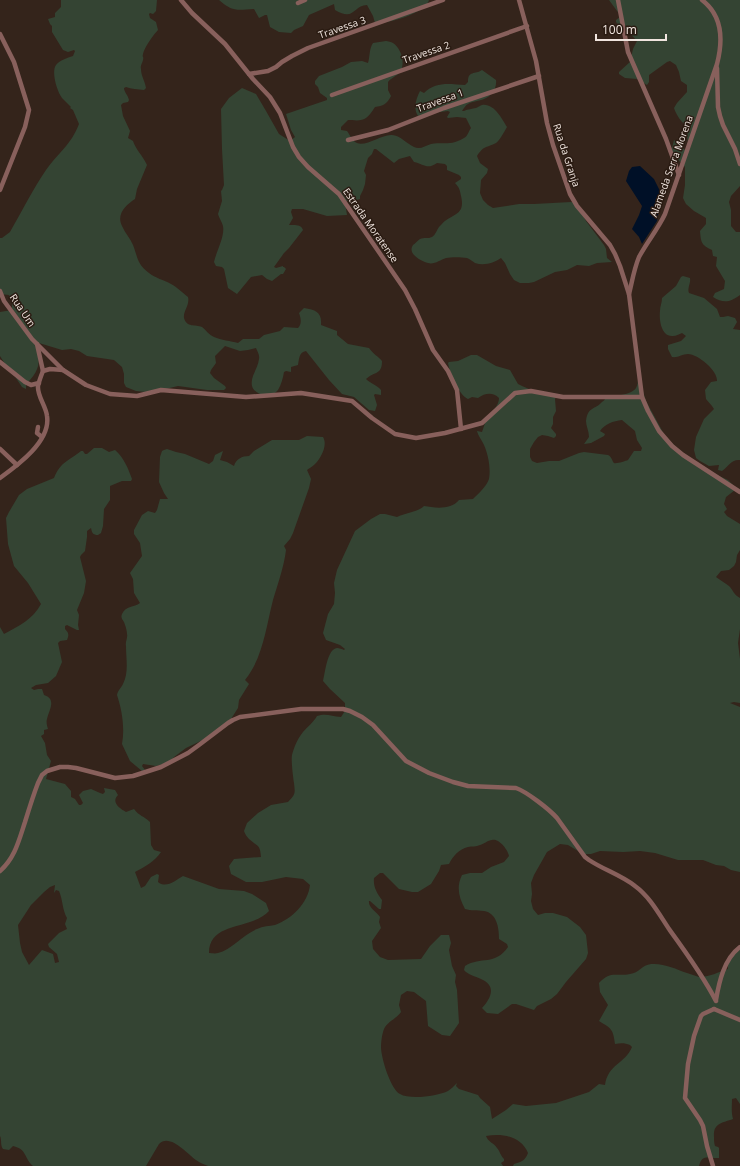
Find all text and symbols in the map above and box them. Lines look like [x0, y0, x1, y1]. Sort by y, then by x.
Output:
street label: Travessa 3 [316, 12, 368, 42]
scale bar [596, 16, 666, 42]
text: 100 m [602, 21, 637, 38]
street label: Travessa 2 [400, 37, 452, 67]
street label: Travessa 1 [415, 85, 465, 115]
street label: Alameda Serra Morena [646, 113, 696, 219]
street label: Rua da Granja [550, 122, 584, 188]
street label: Estrada Moratense [340, 185, 402, 265]
street label: Rua Um [7, 291, 39, 329]

